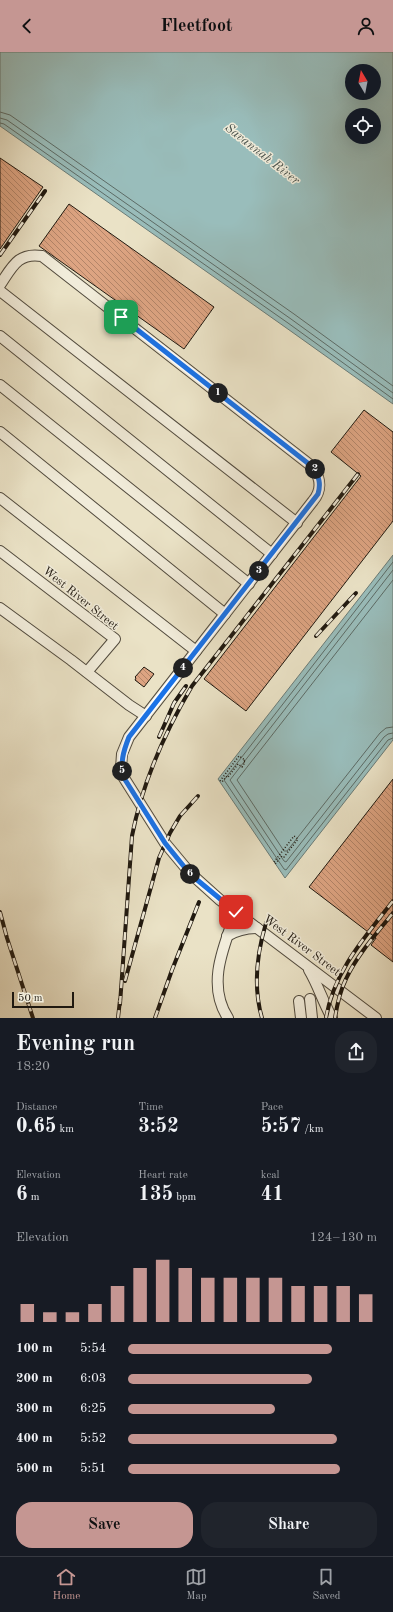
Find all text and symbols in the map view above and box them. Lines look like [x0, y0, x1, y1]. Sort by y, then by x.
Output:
icon: back [16, 15, 38, 37]
icon: person [355, 15, 377, 37]
text: Fleetfoot [160, 17, 233, 35]
north arrow [345, 64, 381, 100]
map controls [345, 64, 381, 144]
button: locate [345, 108, 381, 144]
water label: Savannah River [222, 121, 302, 187]
pin [104, 300, 138, 334]
icon: arrive [110, 306, 132, 328]
pin: 1 [208, 383, 228, 403]
text: 1 [215, 387, 221, 398]
pin: 2 [305, 459, 325, 479]
text: 2 [312, 463, 318, 474]
pin: 3 [249, 561, 269, 581]
street label: West River Street [40, 565, 120, 633]
text: 3 [256, 565, 262, 576]
pin: 4 [173, 658, 193, 678]
text: 4 [180, 662, 186, 673]
pin: 5 [112, 761, 132, 781]
text: 5 [119, 765, 125, 776]
pin: 6 [180, 864, 200, 884]
text: 6 [187, 868, 193, 879]
pin [219, 895, 253, 929]
icon: check [225, 901, 247, 923]
street label: West River Street [261, 913, 342, 979]
scale bar [12, 990, 74, 1009]
text: 50 m [18, 993, 43, 1004]
button: share [335, 1031, 377, 1073]
text: Evening run [16, 1033, 135, 1055]
text: 18:20 [16, 1060, 50, 1073]
text: Distance [16, 1102, 57, 1113]
text: Time [138, 1102, 163, 1113]
text: Pace [261, 1102, 283, 1113]
text: 0.65 [16, 1117, 56, 1137]
text: 3:52 [138, 1117, 179, 1137]
text: 5:57 [261, 1117, 301, 1137]
text: km [56, 1124, 74, 1135]
text: /km [301, 1124, 324, 1135]
text: Elevation [16, 1170, 61, 1181]
text: Heart rate [138, 1170, 188, 1181]
text: kcal [261, 1170, 280, 1181]
text: 6 [16, 1185, 28, 1205]
text: 135 [138, 1185, 173, 1205]
text: 41 [261, 1185, 284, 1205]
text: m [28, 1192, 39, 1203]
text: bpm [173, 1192, 196, 1203]
text: Elevation [16, 1231, 69, 1244]
text: 124–130 m [310, 1231, 377, 1244]
text: 100 m [16, 1342, 53, 1355]
text: 5:54 [80, 1342, 106, 1355]
text: 200 m [16, 1372, 53, 1385]
text: 6:03 [80, 1372, 106, 1385]
text: 300 m [16, 1402, 53, 1415]
text: 6:25 [80, 1402, 106, 1415]
text: 400 m [16, 1432, 53, 1445]
text: 5:52 [80, 1432, 106, 1445]
text: 500 m [16, 1462, 53, 1475]
text: 5:51 [80, 1462, 106, 1475]
button: Save [16, 1502, 193, 1548]
button: Share [201, 1502, 377, 1548]
tab: Home [53, 1566, 80, 1604]
tab: Map [185, 1566, 207, 1604]
tab: Saved [312, 1566, 340, 1604]

